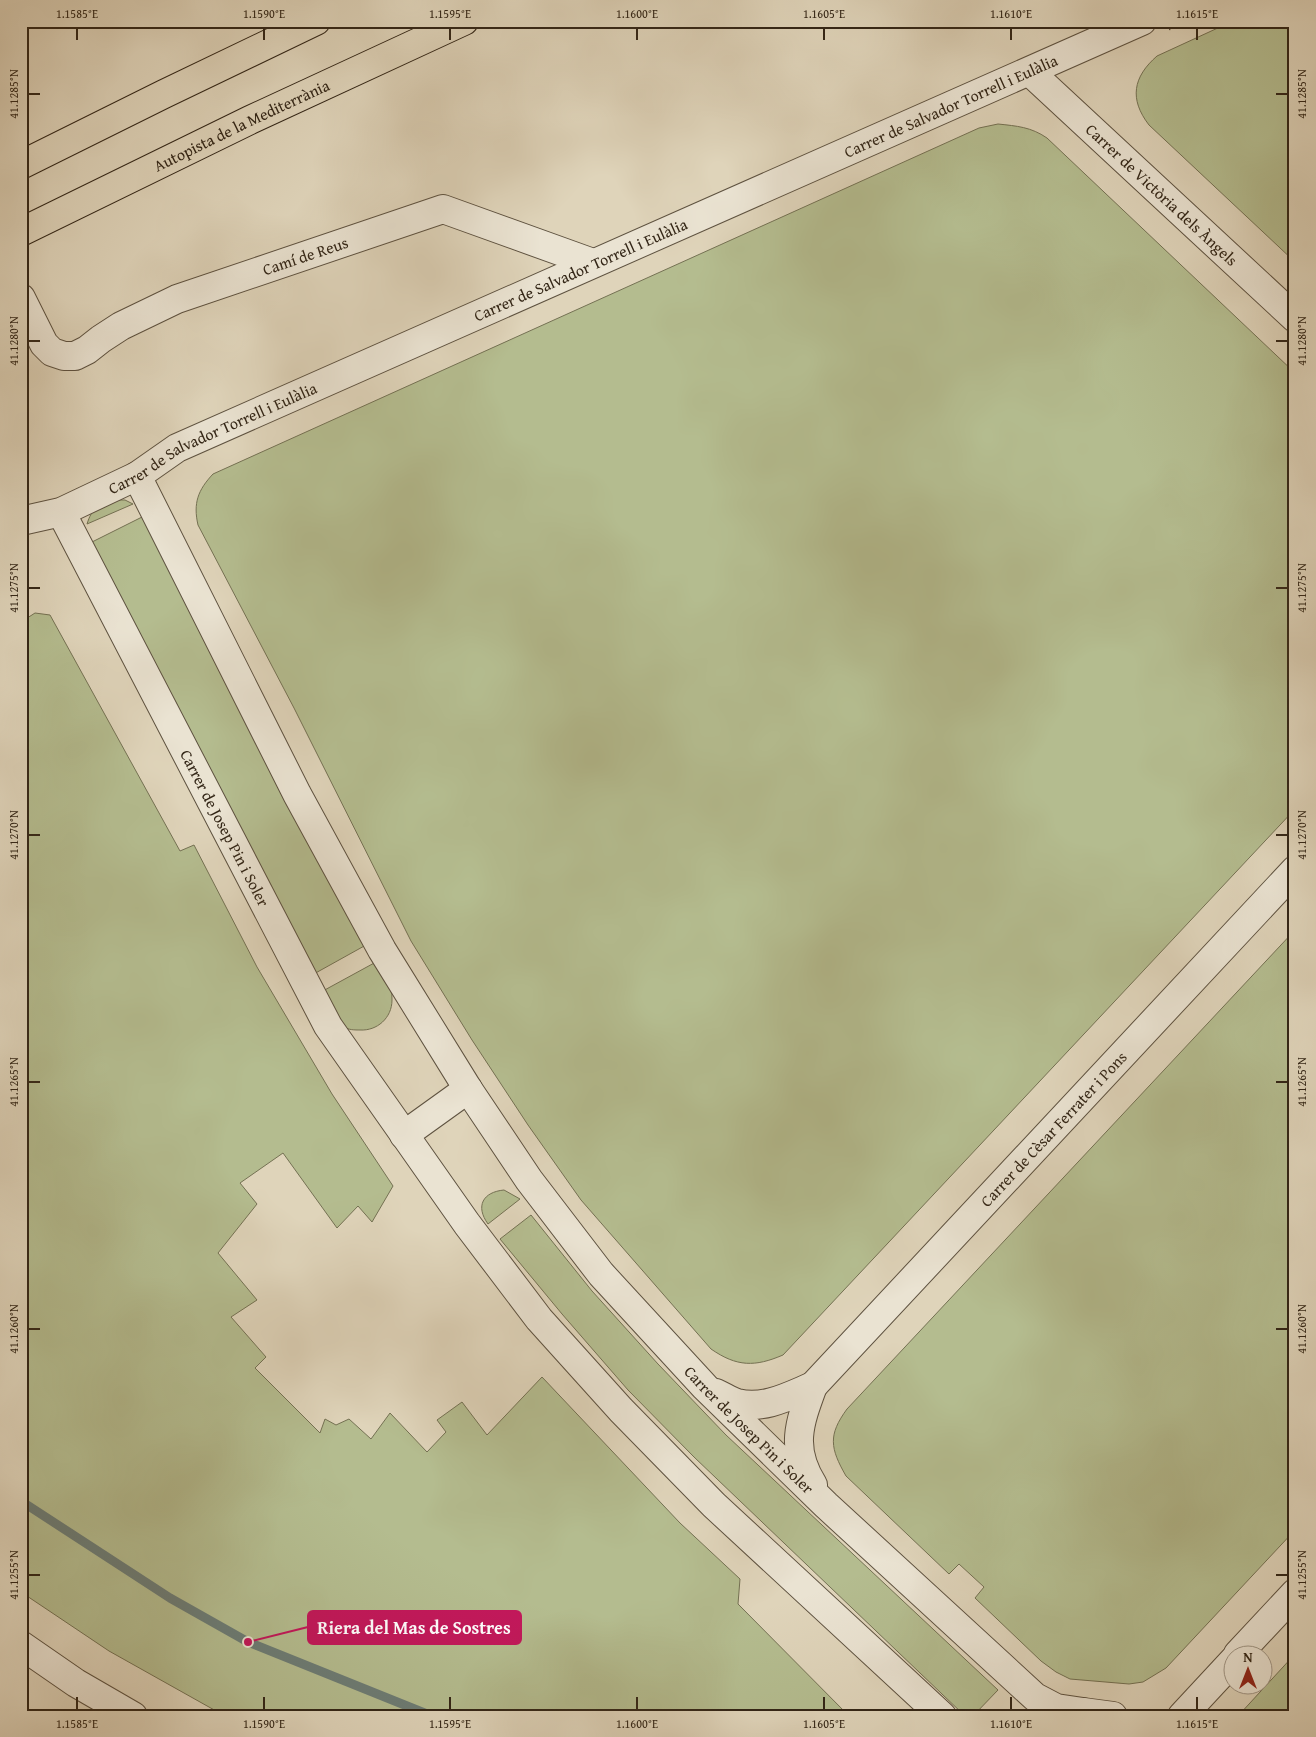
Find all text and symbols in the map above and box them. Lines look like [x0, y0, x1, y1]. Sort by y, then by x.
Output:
text: 1.1585°E [56, 5, 98, 22]
text: 1.1590°E [243, 5, 285, 22]
text: 1.1595°E [429, 5, 471, 22]
text: 1.1600°E [616, 5, 658, 22]
text: 1.1605°E [803, 5, 845, 22]
text: 1.1610°E [990, 5, 1032, 22]
text: 1.1615°E [1176, 5, 1218, 22]
street label: Carrer de Salvador Torrell i Eulàlia [840, 48, 1062, 163]
text: 41.1285°N [5, 69, 22, 119]
text: 41.1285°N [1293, 69, 1310, 119]
street label: Autopista de la Mediterrània [149, 73, 334, 177]
street label: Carrer de Victòria dels Àngels [1080, 118, 1243, 271]
street label: Carrer de Salvador Torrell i Eulàlia [470, 212, 691, 327]
street label: Camí de Reus [259, 230, 351, 281]
text: 41.1280°N [5, 316, 22, 366]
text: 41.1280°N [1293, 316, 1310, 366]
street label: Carrer de Salvador Torrell i Eulàlia [104, 375, 321, 500]
text: 41.1275°N [5, 563, 22, 613]
text: 41.1275°N [1293, 563, 1310, 613]
street label: Carrer de Josep Pin i Soler [174, 745, 276, 911]
text: 41.1270°N [5, 810, 22, 860]
text: 41.1270°N [1293, 810, 1310, 860]
street label: Carrer de Cèsar Ferrater i Pons [974, 1046, 1132, 1212]
text: 41.1265°N [5, 1057, 22, 1107]
text: 41.1265°N [1293, 1057, 1310, 1107]
text: 41.1260°N [5, 1304, 22, 1354]
text: 41.1260°N [1293, 1304, 1310, 1354]
street label: Carrer de Josep Pin i Soler [679, 1360, 820, 1499]
text: 41.1255°N [5, 1550, 22, 1600]
text: 41.1255°N [1293, 1550, 1310, 1600]
callout: Riera del Mas de Sostres [308, 1611, 521, 1644]
text: Riera del Mas de Sostres [317, 1614, 511, 1641]
north arrow [1224, 1644, 1274, 1694]
text: N [1243, 1647, 1253, 1667]
text: 1.1585°E [56, 1715, 98, 1732]
text: 1.1590°E [243, 1715, 285, 1732]
text: 1.1595°E [429, 1715, 471, 1732]
text: 1.1600°E [616, 1715, 658, 1732]
text: 1.1605°E [803, 1715, 845, 1732]
text: 1.1610°E [990, 1715, 1032, 1732]
text: 1.1615°E [1176, 1715, 1218, 1732]

